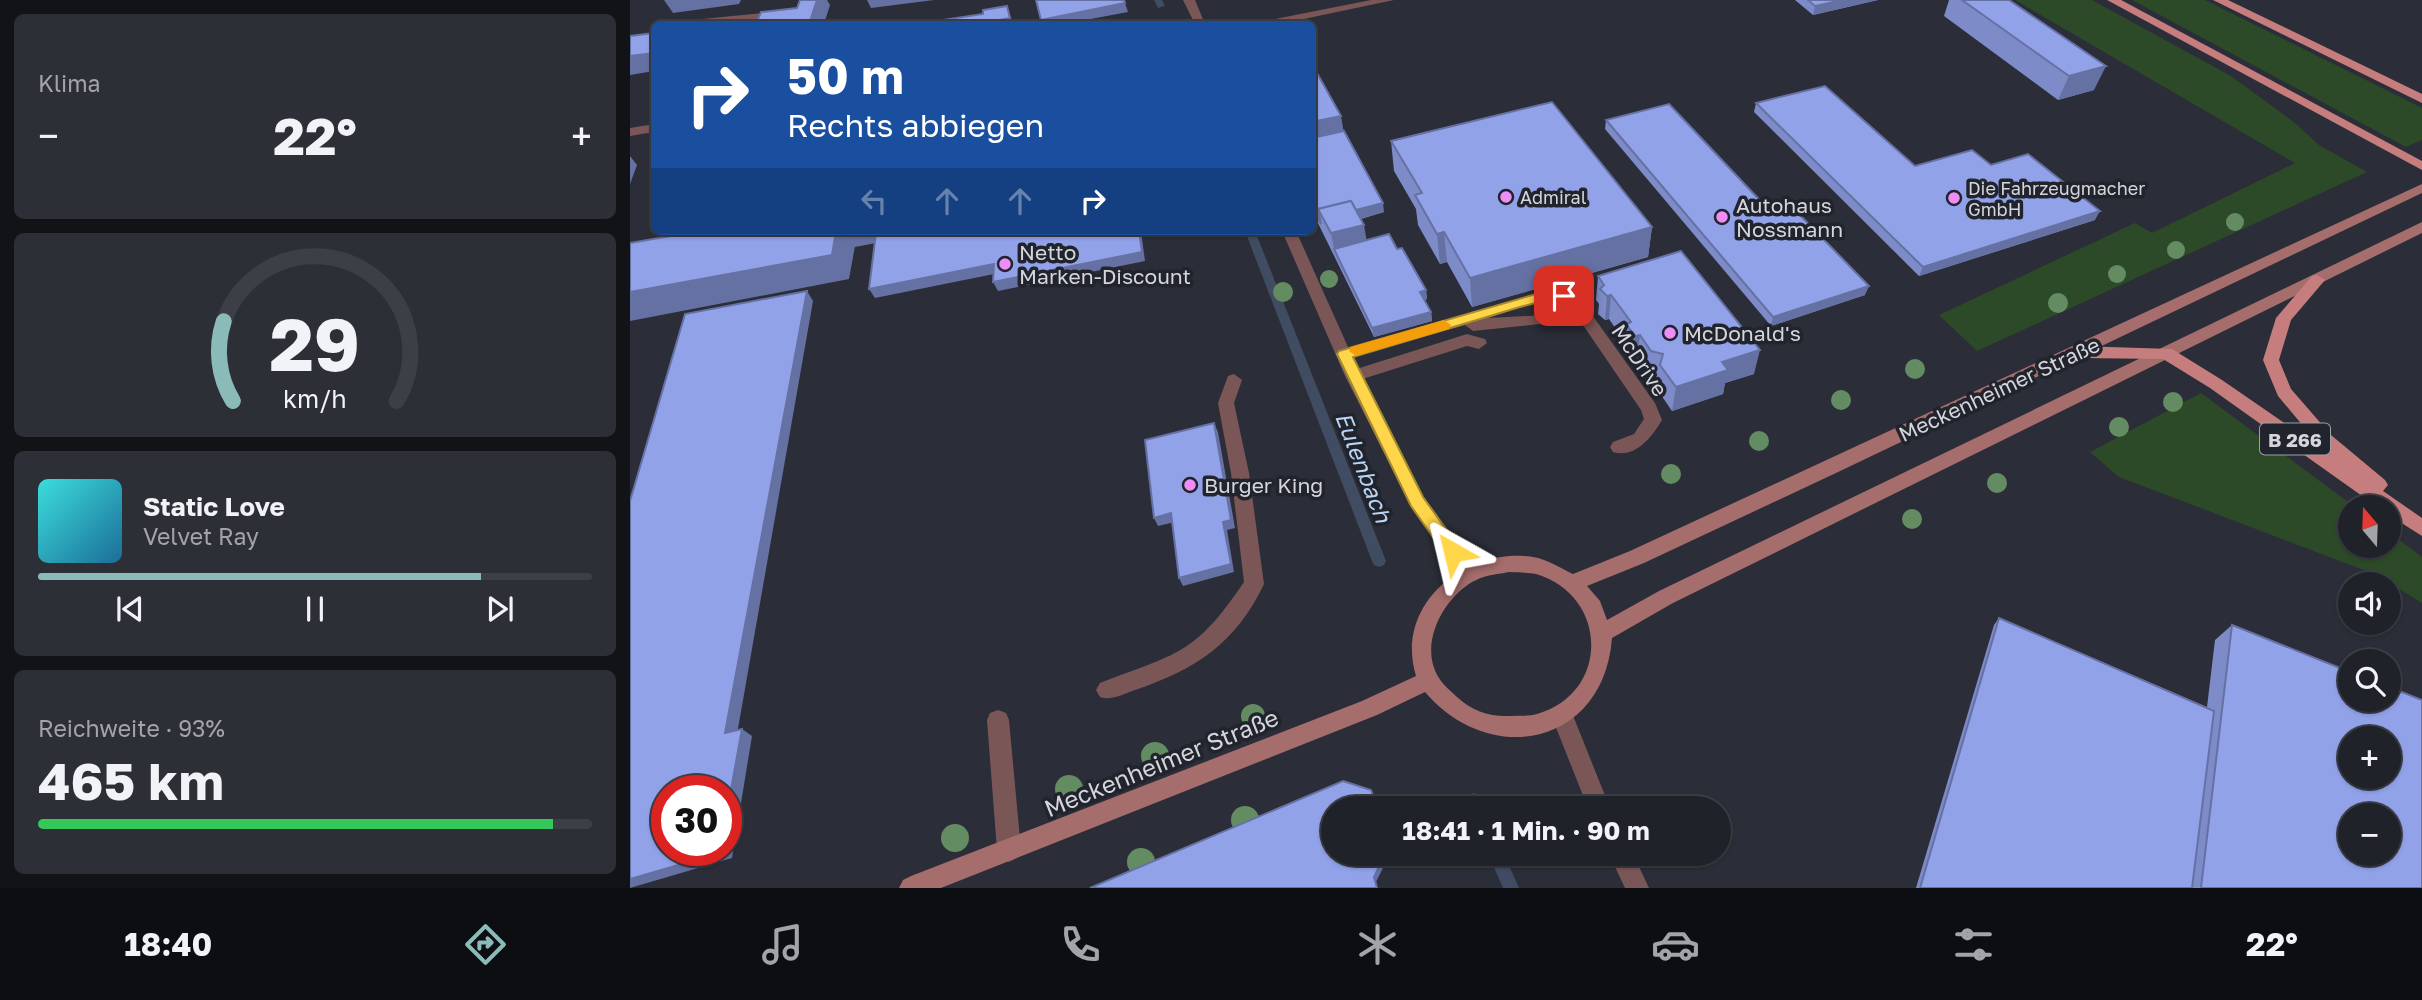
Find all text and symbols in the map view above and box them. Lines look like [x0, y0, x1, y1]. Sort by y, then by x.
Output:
text: 50 m [787, 46, 904, 105]
icon: right [672, 49, 763, 140]
text: Klima [38, 69, 101, 97]
text: 22° [273, 104, 357, 166]
text: Rechts abbiegen [787, 106, 1044, 144]
text: − [38, 113, 59, 158]
text: + [571, 113, 592, 158]
place label: Die Fahrzeugmacher GmbH [1968, 177, 2145, 220]
icon: left [855, 182, 893, 220]
icon: ahead [928, 182, 966, 220]
icon: ahead [1001, 182, 1039, 220]
icon: right [1074, 182, 1112, 220]
place label: Admiral [1520, 186, 1587, 208]
marker: Admiral [1498, 189, 1514, 205]
marker: Die Fahrzeugmacher GmbH [1946, 190, 1962, 206]
place label: Autohaus Nossmann [1736, 192, 1843, 242]
marker: Autohaus Nossmann [1714, 209, 1730, 225]
place label: Netto Marken-Discount [1019, 239, 1191, 289]
marker: Netto Marken-Discount [997, 256, 1013, 272]
pin [1534, 266, 1594, 326]
icon: arrive [1545, 277, 1583, 315]
text: 29 [270, 300, 360, 387]
street label: McDrive [1606, 319, 1674, 401]
place label: McDonald's [1684, 320, 1801, 346]
marker: McDonald's [1662, 325, 1678, 341]
street label: Meckenheimer Straße [1894, 331, 2104, 447]
text: km/h [283, 383, 347, 414]
water label: Eulenbach [1330, 408, 1398, 527]
road number: B 266 [2260, 424, 2330, 454]
place label: Burger King [1204, 472, 1323, 498]
marker: Burger King [1182, 477, 1198, 493]
text: Static Love [143, 491, 285, 522]
north arrow [2338, 495, 2401, 558]
map controls [2338, 495, 2401, 866]
position arrow [1416, 515, 1490, 589]
text: Velvet Ray [143, 522, 259, 550]
button: sound [2338, 572, 2401, 635]
icon: previous [111, 590, 149, 628]
icon: pause [296, 590, 334, 628]
icon: next [481, 590, 519, 628]
button: search [2338, 649, 2401, 712]
street label: Meckenheimer Straße [1040, 702, 1282, 822]
text: Reichweite · 93% [38, 714, 225, 742]
button: + [2338, 726, 2401, 789]
text: 465 km [38, 749, 224, 811]
speed limit sign: 30 [651, 775, 742, 866]
button: − [2338, 803, 2401, 866]
text: 18:41 · 1 Min. · 90 m [1402, 815, 1650, 846]
icon: directions [461, 920, 510, 969]
icon: music [758, 920, 807, 969]
icon: phone [1056, 920, 1105, 969]
icon: climate [1353, 920, 1402, 969]
icon: car [1651, 920, 1700, 969]
icon: filters [1949, 920, 1998, 969]
text: 18:40 [124, 925, 212, 963]
text: 22° [2246, 925, 2298, 963]

